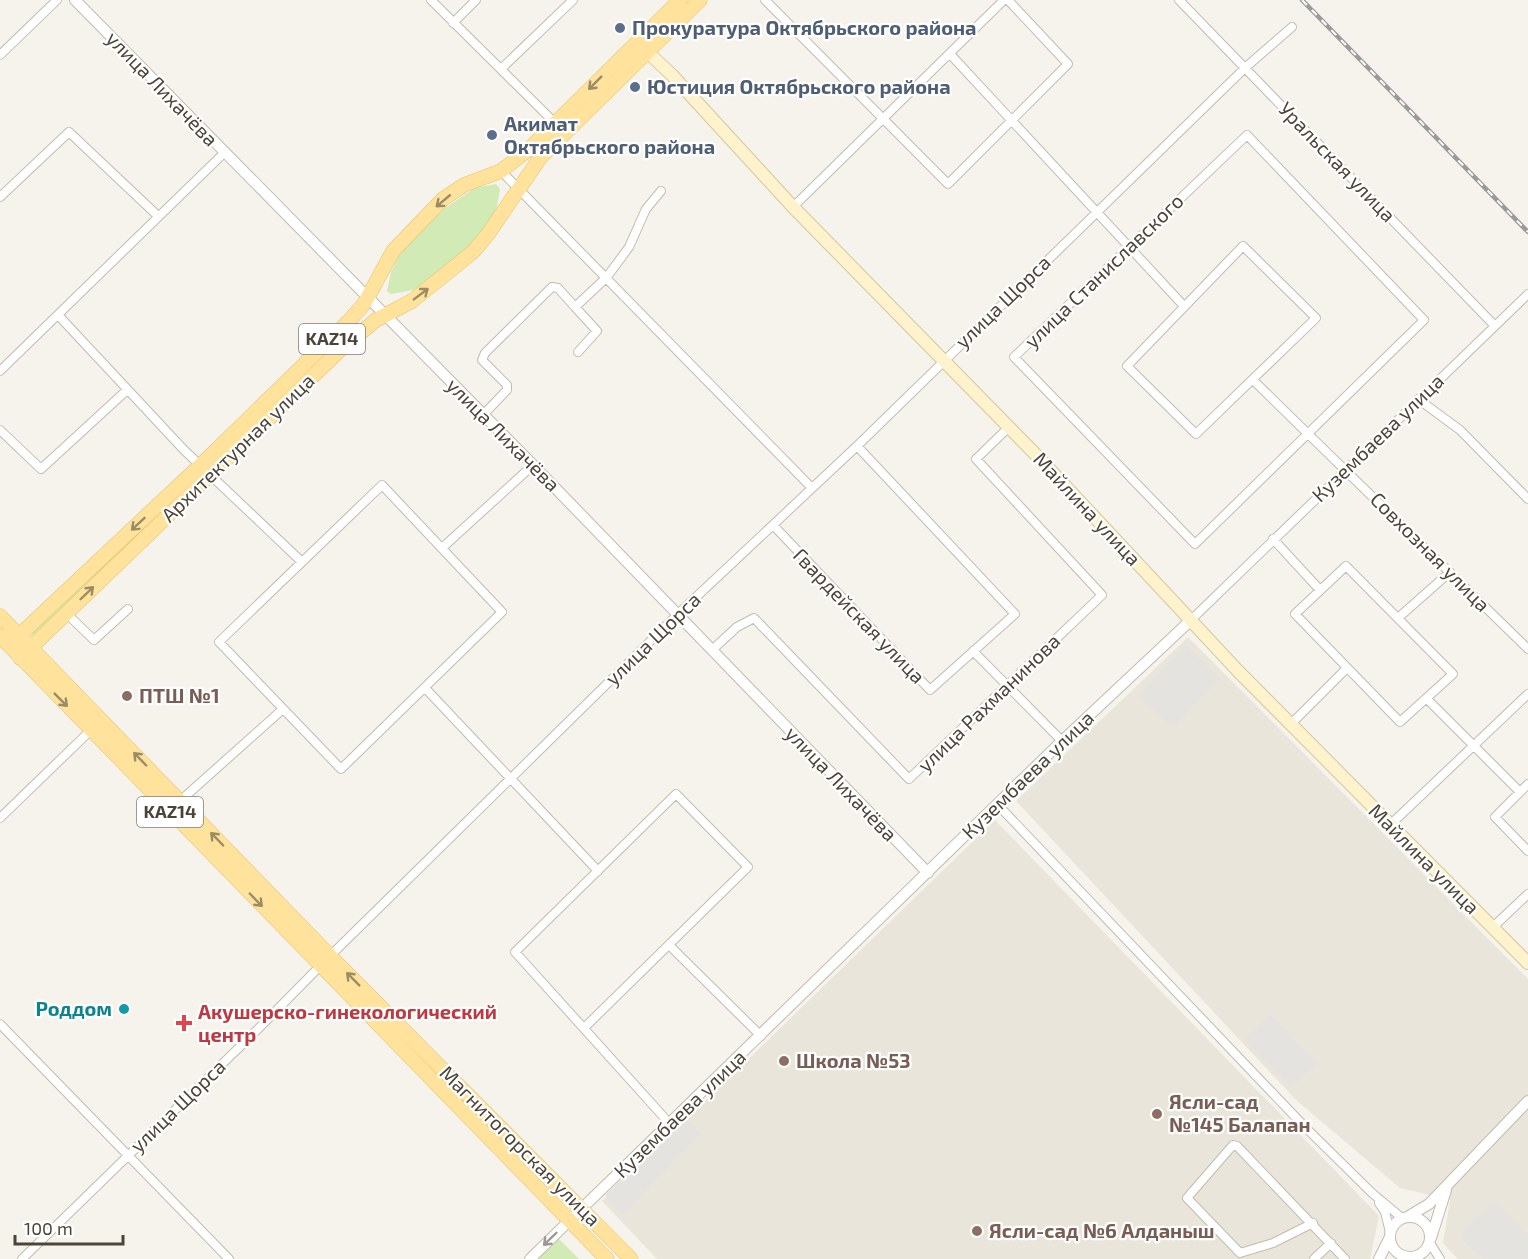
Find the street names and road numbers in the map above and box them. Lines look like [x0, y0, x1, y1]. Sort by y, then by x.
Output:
street label: улица Лихачёва [101, 26, 224, 151]
street label: Уральская улица [1274, 96, 1401, 227]
street label: улица Станиславского [1019, 188, 1188, 353]
street label: улица Щорса [950, 250, 1056, 353]
road number: KAZ14 [299, 324, 365, 354]
street label: Архитектурная улица [156, 368, 320, 527]
street label: Кузембаева улица [1306, 368, 1449, 507]
street label: улица Лихачёва [441, 373, 565, 497]
street label: Майлина улица [1028, 447, 1146, 571]
street label: Совхозная улица [1365, 487, 1495, 617]
street label: Гвардейская улица [788, 543, 931, 689]
street label: улица Щорса [600, 587, 706, 690]
street label: улица Рахманинова [912, 628, 1065, 777]
street label: Кузембаева улица [956, 705, 1099, 844]
street label: улица Лихачёва [780, 721, 903, 846]
road number: KAZ14 [137, 797, 203, 827]
street label: Майлина улица [1364, 798, 1485, 919]
street label: Кузембаева улица [608, 1044, 751, 1183]
street label: улица Щорса [125, 1054, 231, 1157]
street label: Магнитогорская улица [435, 1060, 606, 1231]

